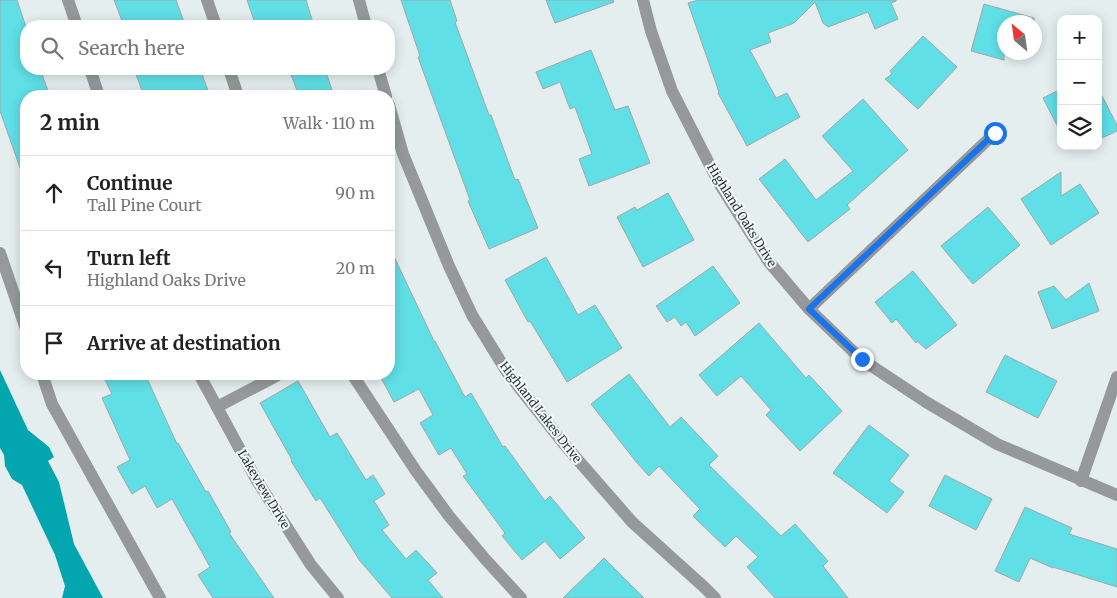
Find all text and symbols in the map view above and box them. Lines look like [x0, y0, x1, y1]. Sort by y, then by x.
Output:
north arrow [997, 15, 1042, 60]
map controls [1057, 15, 1102, 150]
button: + [1057, 15, 1102, 60]
search box [20, 20, 395, 75]
icon: search [38, 34, 66, 62]
text: Search here [78, 36, 185, 60]
button: − [1057, 60, 1102, 105]
button: layers [1057, 105, 1102, 150]
text: 2 min [40, 109, 100, 136]
text: Walk · 110 m [283, 113, 375, 133]
route start [984, 122, 1007, 145]
street label: Highland Oaks Drive [704, 161, 780, 269]
text: Continue [87, 171, 173, 195]
icon: ahead [40, 179, 68, 207]
text: 90 m [335, 183, 375, 203]
text: Tall Pine Court [87, 195, 201, 215]
text: Turn left [87, 246, 171, 270]
icon: left [40, 254, 68, 282]
text: 20 m [336, 258, 375, 278]
text: Highland Oaks Drive [87, 270, 246, 290]
icon: arrive [40, 329, 68, 357]
text: Arrive at destination [87, 331, 281, 355]
route end [851, 348, 874, 371]
street label: Highland Lakes Drive [497, 358, 585, 466]
street label: Lakeview Drive [235, 447, 293, 531]

